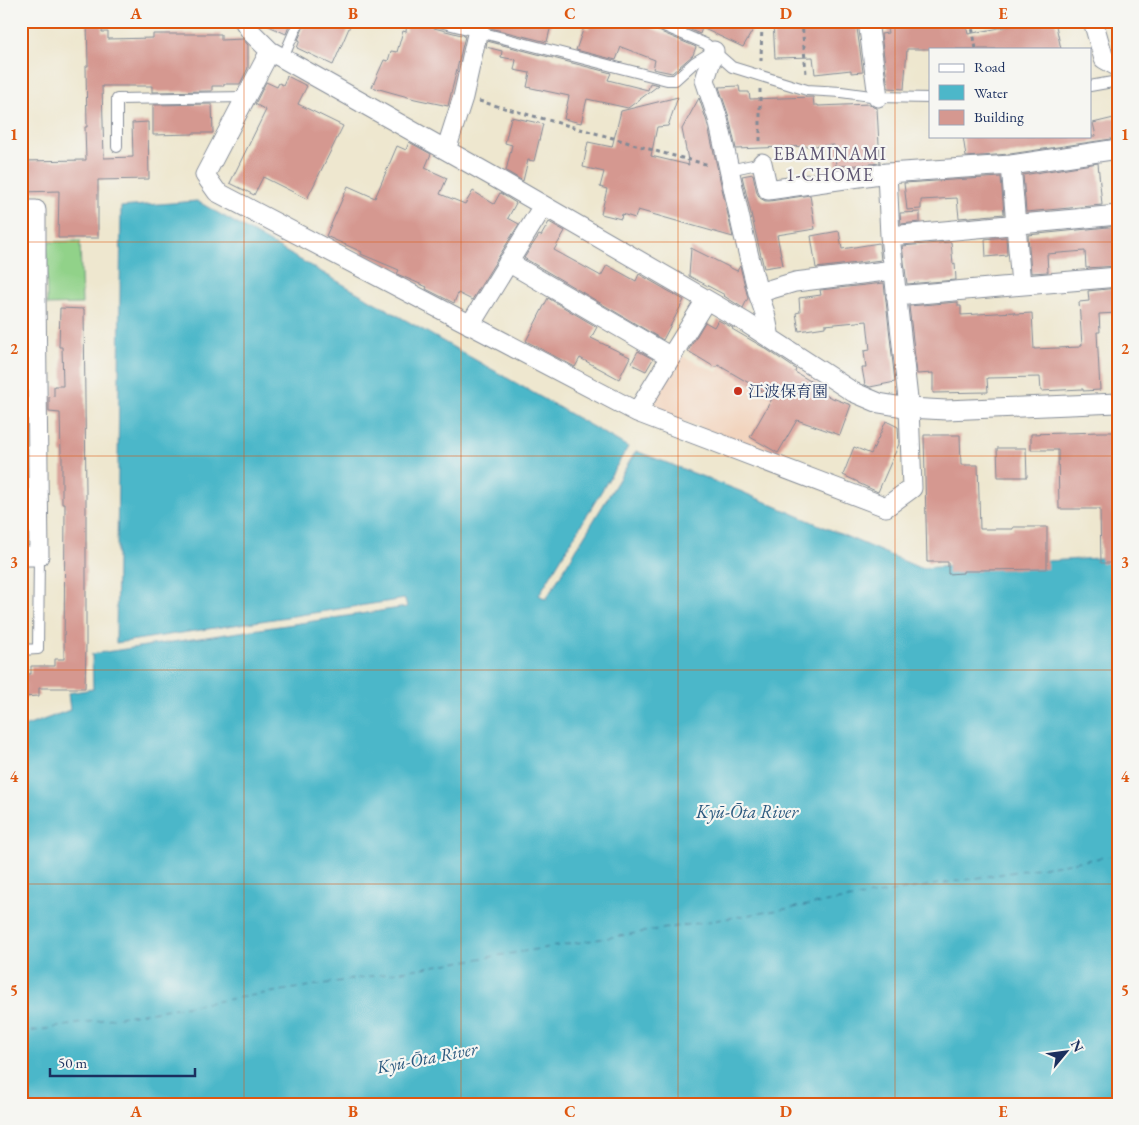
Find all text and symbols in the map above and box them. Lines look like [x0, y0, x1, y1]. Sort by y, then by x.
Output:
text: A [129, 3, 142, 24]
text: B [348, 3, 358, 24]
text: C [564, 3, 576, 24]
text: D [780, 3, 792, 24]
text: E [998, 3, 1008, 24]
legend [929, 48, 1092, 138]
text: Road [974, 57, 1006, 76]
text: Water [974, 83, 1008, 102]
text: Building [974, 107, 1024, 126]
text: 1 [10, 124, 18, 145]
text: 1 [1121, 124, 1129, 145]
district label: EBAMINAMI 1-CHOME [773, 142, 887, 186]
text: 2 [10, 338, 19, 359]
text: 2 [1121, 338, 1130, 359]
place label: 江波保育園 [748, 381, 828, 402]
marker: 江波保育園 [732, 385, 744, 397]
text: 3 [10, 552, 18, 573]
text: 3 [1121, 552, 1129, 573]
text: 4 [10, 766, 19, 787]
text: 4 [1121, 766, 1130, 787]
water label: Kyū-Ōta River [695, 800, 799, 824]
text: 5 [10, 980, 18, 1001]
text: 5 [1121, 980, 1129, 1001]
north arrow [1042, 1028, 1092, 1078]
water label: Kyū-Ōta River [374, 1036, 481, 1080]
text: N [1067, 1036, 1088, 1056]
scale bar [50, 1045, 195, 1077]
text: 50 m [58, 1053, 87, 1072]
text: A [129, 1101, 142, 1122]
text: B [348, 1101, 358, 1122]
text: C [564, 1101, 576, 1122]
text: D [780, 1101, 792, 1122]
text: E [998, 1101, 1008, 1122]

